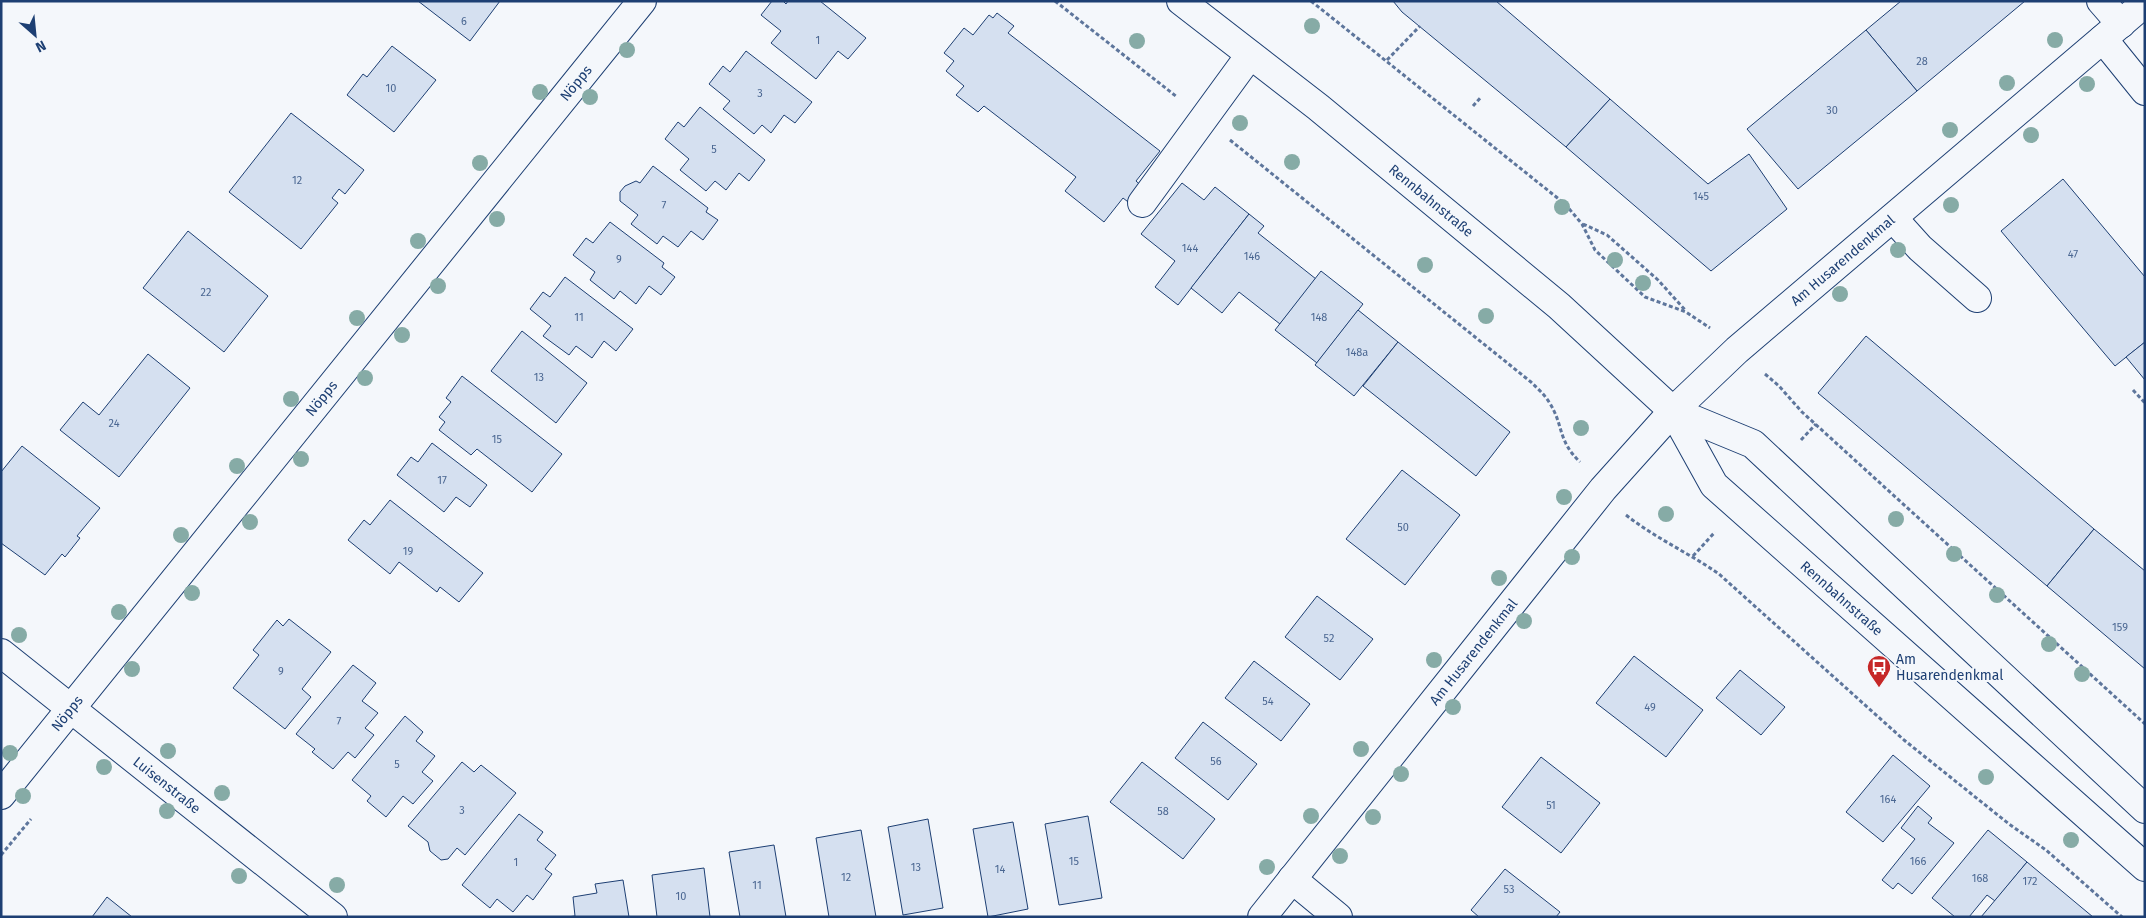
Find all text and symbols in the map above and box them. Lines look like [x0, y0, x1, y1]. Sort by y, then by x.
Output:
north arrow [10, 10, 60, 60]
house number: 6 [461, 15, 467, 28]
house number: 1 [816, 34, 820, 47]
text: N [33, 36, 49, 56]
house number: 28 [1916, 55, 1928, 68]
street label: Nöpps [556, 61, 596, 104]
house number: 10 [386, 82, 396, 95]
house number: 3 [757, 87, 763, 100]
house number: 30 [1826, 104, 1838, 117]
house number: 5 [711, 143, 717, 156]
street label: Rennbahnstraße [1385, 161, 1477, 240]
house number: 12 [292, 174, 302, 187]
house number: 145 [1693, 190, 1709, 203]
house number: 7 [662, 199, 667, 212]
street label: Am Husarendenkmal [1787, 211, 1898, 309]
house number: 144 [1182, 242, 1198, 255]
house number: 47 [2068, 248, 2078, 261]
house number: 146 [1244, 250, 1260, 263]
house number: 9 [616, 253, 622, 266]
house number: 22 [201, 286, 211, 299]
house number: 11 [574, 311, 584, 324]
house number: 148 [1311, 311, 1327, 324]
house number: 148a [1346, 346, 1368, 359]
house number: 13 [534, 371, 544, 384]
street label: Nöpps [302, 377, 341, 419]
house number: 24 [109, 417, 120, 430]
house number: 15 [492, 433, 503, 446]
house number: 17 [437, 474, 447, 487]
house number: 50 [1397, 521, 1409, 534]
house number: 19 [403, 545, 413, 558]
street label: Rennbahnstraße [1797, 557, 1887, 639]
street label: Am Husarendenkmal [1426, 595, 1521, 709]
house number: 159 [2112, 621, 2128, 634]
house number: 52 [1324, 632, 1334, 645]
place label: Am Husarendenkmal [1896, 651, 2003, 684]
bus stop icon: Am Husarendenkmal [1866, 654, 1892, 688]
house number: 9 [278, 665, 284, 678]
street label: Nöpps [47, 692, 87, 735]
house number: 54 [1262, 695, 1274, 708]
house number: 49 [1644, 701, 1656, 714]
house number: 7 [337, 715, 342, 728]
street label: Luisenstraße [130, 753, 204, 817]
house number: 56 [1210, 755, 1222, 768]
house number: 5 [394, 758, 400, 771]
house number: 164 [1880, 793, 1896, 806]
house number: 51 [1546, 799, 1556, 812]
house number: 3 [459, 804, 465, 817]
house number: 58 [1157, 805, 1169, 818]
house number: 15 [1069, 855, 1080, 868]
house number: 166 [1910, 855, 1926, 868]
house number: 1 [514, 856, 518, 869]
house number: 13 [911, 861, 921, 874]
house number: 14 [995, 863, 1005, 876]
house number: 12 [841, 871, 851, 884]
house number: 168 [1972, 872, 1988, 885]
house number: 172 [2023, 875, 2037, 888]
house number: 11 [752, 879, 762, 892]
house number: 53 [1504, 883, 1514, 896]
house number: 10 [676, 890, 686, 903]

